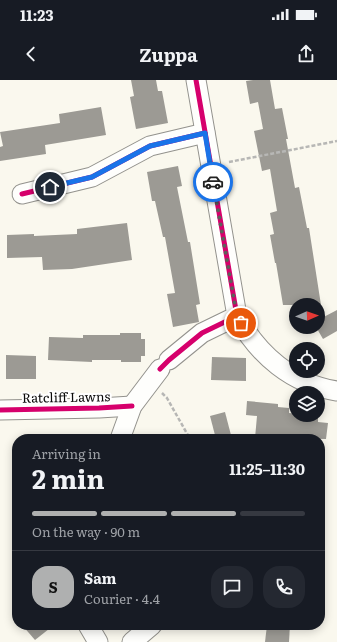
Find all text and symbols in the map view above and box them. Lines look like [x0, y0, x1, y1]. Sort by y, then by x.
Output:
text: 11:23 [20, 3, 54, 26]
text: Zuppa [139, 41, 198, 68]
icon: back [20, 43, 42, 65]
icon: share [295, 43, 317, 65]
courier [193, 162, 233, 202]
pin [33, 170, 67, 204]
icon: car [202, 171, 224, 193]
icon: home [39, 176, 61, 198]
north arrow [289, 298, 325, 334]
map controls [289, 298, 325, 422]
pin [224, 306, 258, 340]
icon: bag [230, 312, 252, 334]
button: locate [289, 342, 325, 378]
street label: Ratcliff Lawns [22, 386, 110, 407]
button: layers [289, 386, 325, 422]
text: Arriving in [32, 444, 101, 463]
text: 11:25–11:30 [229, 457, 305, 480]
text: 2 min [32, 458, 105, 497]
text: On the way · 90 m [32, 522, 140, 541]
text: Sam [84, 566, 117, 589]
button: chat [211, 566, 253, 608]
button: phone [263, 566, 305, 608]
text: S [48, 575, 58, 598]
text: Courier · 4.4 [84, 589, 160, 608]

